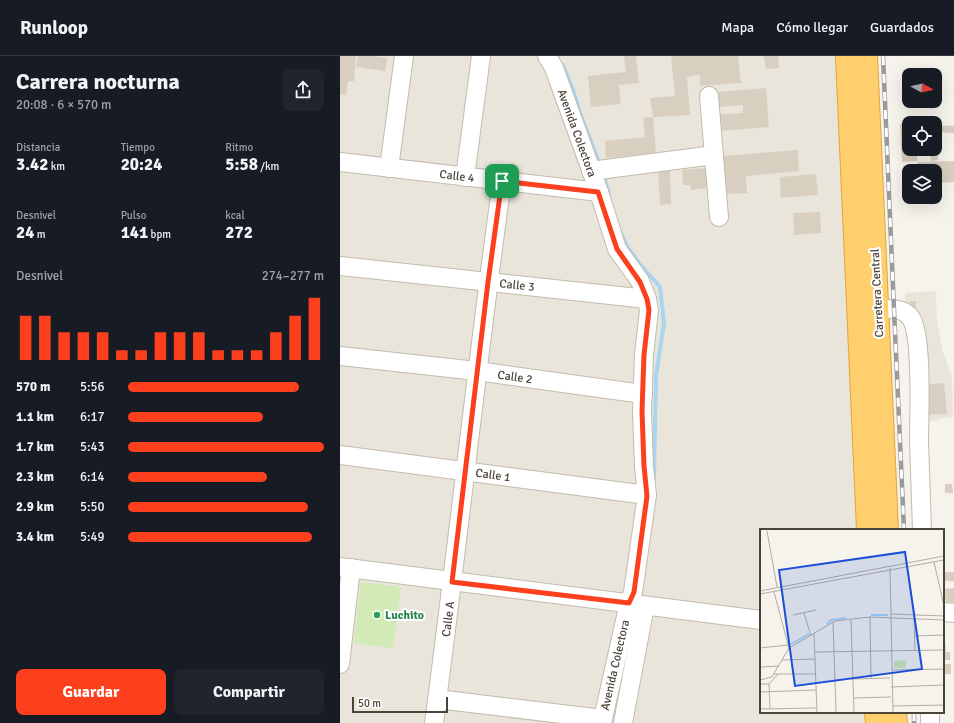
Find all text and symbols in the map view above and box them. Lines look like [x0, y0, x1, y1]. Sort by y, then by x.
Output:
text: Runloop [20, 16, 88, 40]
text: Mapa [721, 19, 754, 36]
text: Cómo llegar [776, 19, 848, 36]
text: Guardados [870, 19, 934, 36]
text: Carrera nocturna [16, 68, 180, 95]
north arrow [902, 68, 942, 108]
map controls [902, 68, 942, 204]
button: share [282, 69, 324, 111]
street label: Avenida Colectora [554, 87, 599, 179]
text: 20:08 · 6 × 570 m [16, 97, 111, 113]
button: locate [902, 116, 942, 156]
text: Distancia [16, 141, 60, 154]
text: Tiempo [121, 141, 155, 154]
text: Ritmo [225, 141, 253, 154]
text: 3.42 [16, 154, 48, 175]
text: 20:24 [121, 154, 162, 175]
text: 5:58 [225, 154, 258, 175]
text: km [48, 160, 65, 173]
text: /km [258, 160, 279, 173]
pin [485, 164, 519, 198]
button: layers [902, 164, 942, 204]
street label: Calle 4 [439, 167, 476, 186]
icon: arrive [491, 170, 513, 192]
text: Desnivel [16, 209, 56, 222]
text: Pulso [121, 209, 147, 222]
text: kcal [225, 209, 245, 222]
text: 24 [16, 222, 34, 243]
text: 141 [121, 222, 148, 243]
text: 272 [225, 222, 253, 243]
text: m [34, 228, 46, 241]
text: bpm [148, 228, 171, 241]
street label: Carretera Central [868, 248, 887, 338]
text: Desnivel [16, 268, 63, 284]
text: 274–277 m [262, 268, 324, 284]
street label: Calle 3 [499, 276, 535, 295]
street label: Calle 2 [496, 368, 533, 387]
text: 570 m [16, 379, 50, 395]
text: 5:56 [80, 379, 105, 395]
text: 1.1 km [16, 409, 54, 425]
text: 6:17 [80, 409, 105, 425]
text: 1.7 km [16, 439, 54, 455]
text: 5:43 [80, 439, 105, 455]
street label: Calle 1 [474, 466, 511, 485]
text: 2.3 km [16, 469, 54, 485]
text: 6:14 [80, 469, 105, 485]
text: 2.9 km [16, 499, 54, 515]
text: 5:50 [80, 499, 105, 515]
text: 3.4 km [16, 529, 54, 545]
text: 5:49 [80, 529, 105, 545]
inset map [760, 529, 944, 713]
street label: Calle A [439, 600, 458, 638]
place label: Luchito [385, 608, 424, 623]
marker: Luchito [372, 610, 382, 620]
street label: Avenida Colectora [598, 618, 633, 712]
button: Guardar [16, 669, 166, 715]
button: Compartir [174, 669, 324, 715]
scale bar [352, 695, 448, 714]
text: 50 m [358, 697, 381, 710]

